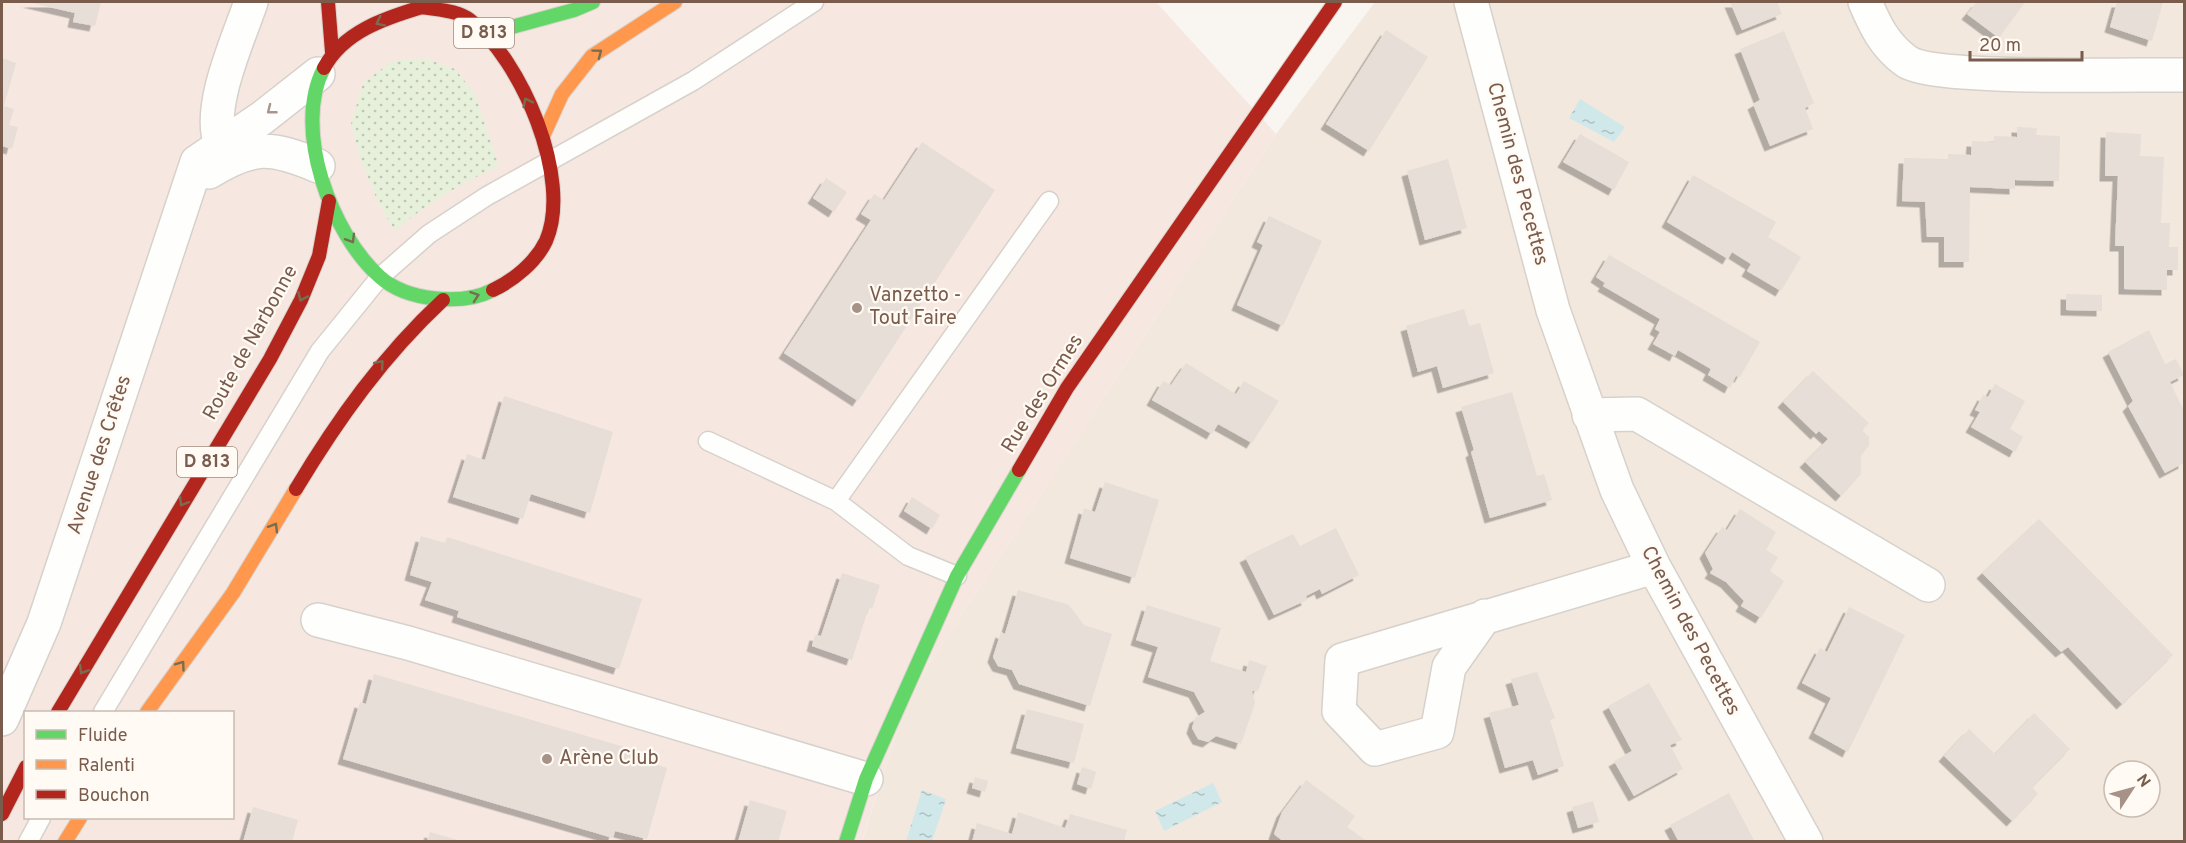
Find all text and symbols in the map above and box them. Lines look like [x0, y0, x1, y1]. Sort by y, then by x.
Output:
one-way arrow [376, 14, 387, 26]
road number: D 813 [454, 18, 514, 48]
scale bar [1970, 24, 2082, 62]
text: 20 m [1979, 35, 2021, 58]
one-way arrow [591, 49, 602, 60]
street label: Chemin des Pecettes [1480, 80, 1554, 268]
one-way arrow [522, 97, 534, 108]
one-way arrow [267, 103, 278, 114]
one-way arrow [344, 233, 356, 243]
street label: Route de Narbonne [198, 261, 304, 425]
place label: Vanzetto - Tout Faire [869, 283, 962, 332]
one-way arrow [297, 291, 309, 302]
one-way arrow [469, 291, 480, 304]
marker: Vanzetto - Tout Faire [850, 301, 864, 315]
street label: Rue des Ormes [996, 330, 1090, 458]
one-way arrow [373, 360, 384, 371]
street label: Avenue des Crêtes [62, 372, 138, 538]
road number: D 813 [177, 447, 237, 477]
one-way arrow [179, 496, 190, 506]
one-way arrow [266, 523, 278, 533]
street label: Chemin des Pecettes [1634, 542, 1746, 720]
one-way arrow [174, 660, 185, 671]
one-way arrow [79, 664, 91, 674]
legend [24, 711, 234, 819]
text: Fluide [78, 725, 127, 748]
place label: Arène Club [559, 746, 659, 772]
marker: Arène Club [540, 752, 554, 766]
text: Ralenti [78, 755, 135, 778]
north arrow [2102, 759, 2162, 819]
text: N [2131, 771, 2154, 792]
text: Bouchon [78, 785, 150, 808]

